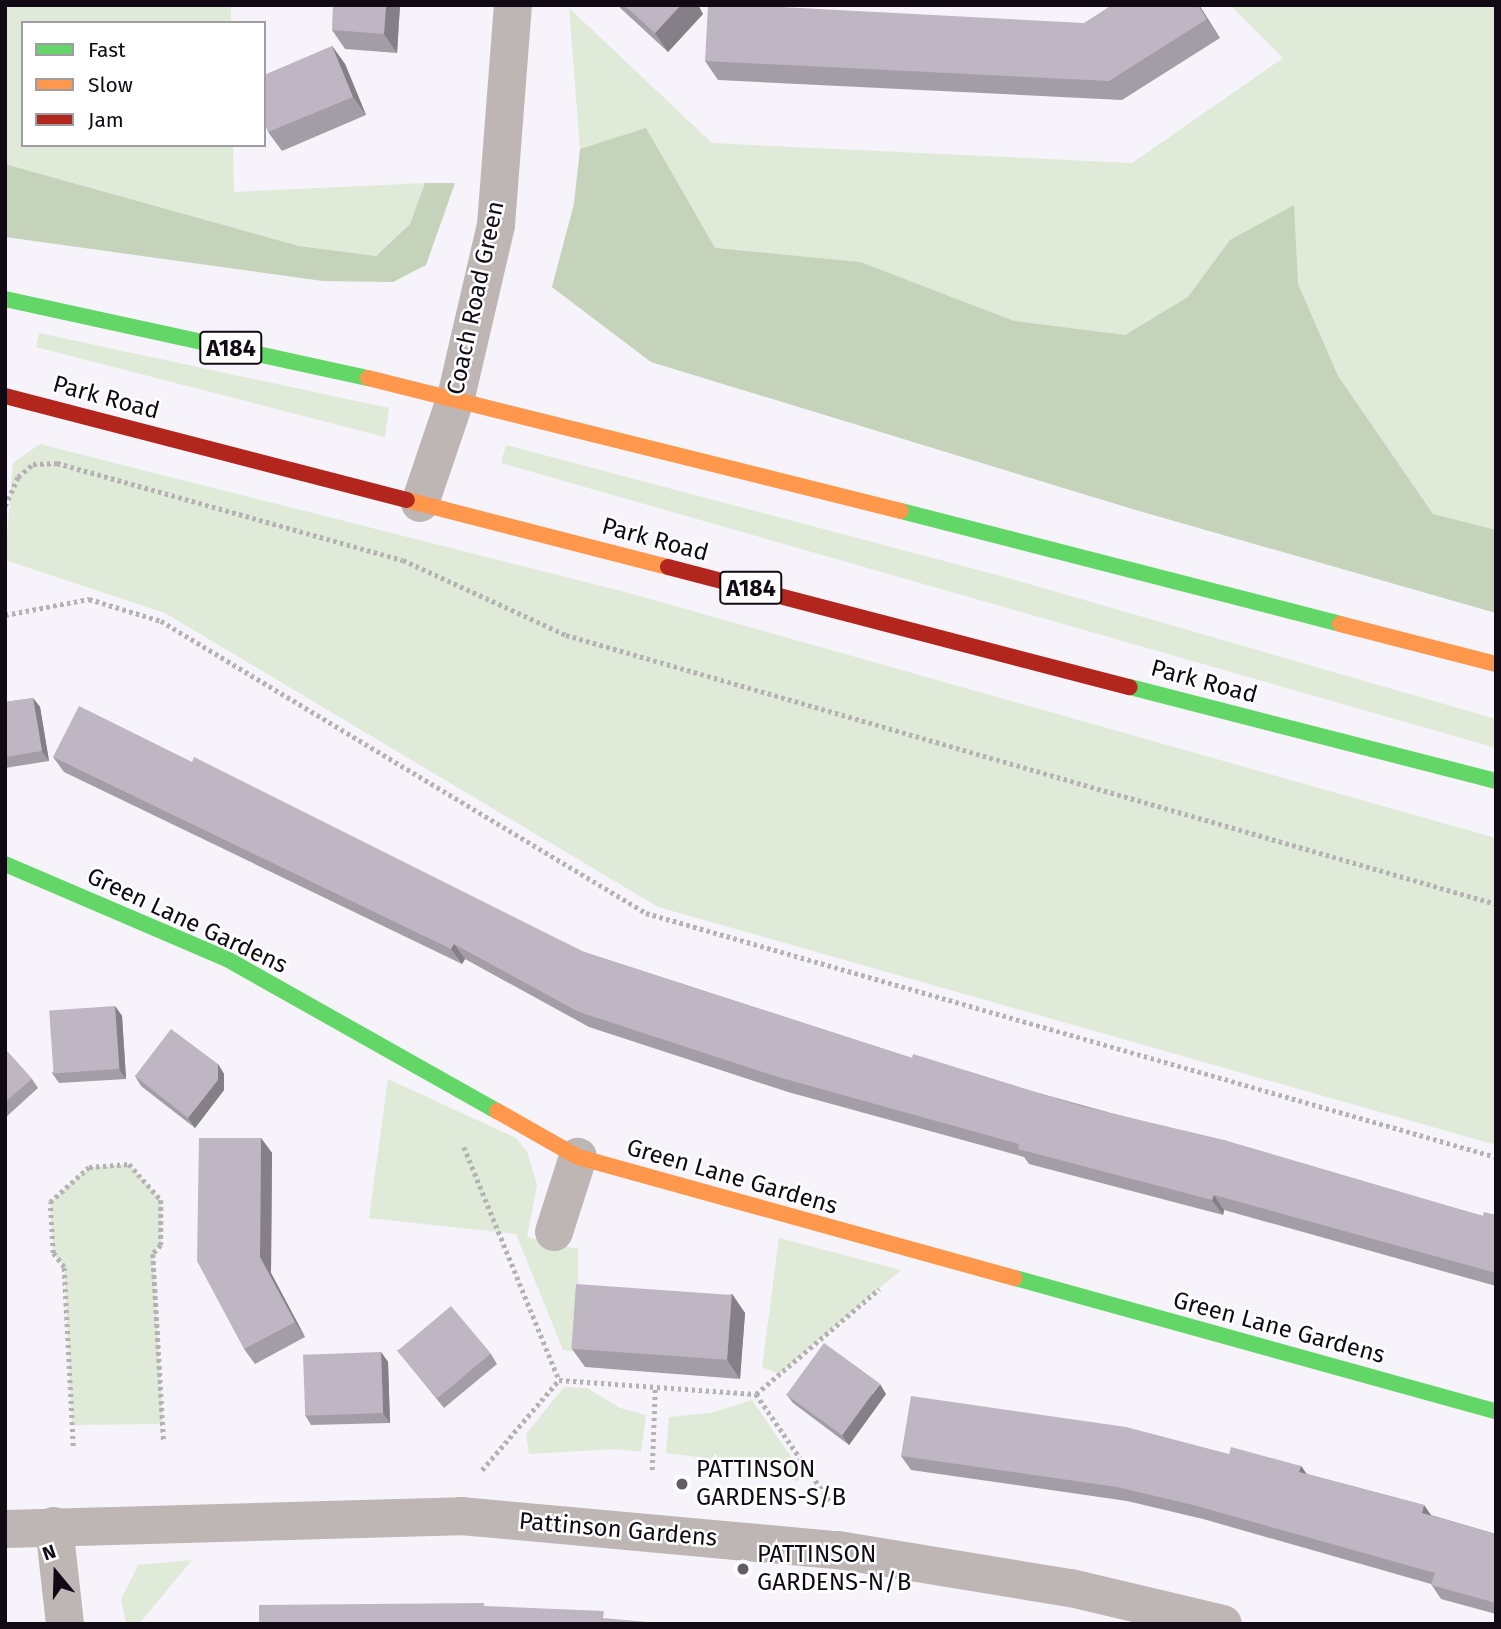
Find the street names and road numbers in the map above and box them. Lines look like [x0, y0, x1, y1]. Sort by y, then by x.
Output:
street label: Coach Road Green [441, 199, 511, 397]
road number: A184 [198, 328, 264, 368]
street label: Park Road [50, 370, 162, 426]
street label: Park Road [599, 512, 711, 568]
road number: A184 [718, 568, 784, 608]
street label: Park Road [1148, 654, 1260, 710]
street label: Green Lane Gardens [82, 862, 292, 980]
street label: Green Lane Gardens [623, 1133, 841, 1221]
street label: Green Lane Gardens [1170, 1286, 1388, 1370]
street label: Pattinson Gardens [518, 1507, 718, 1553]

